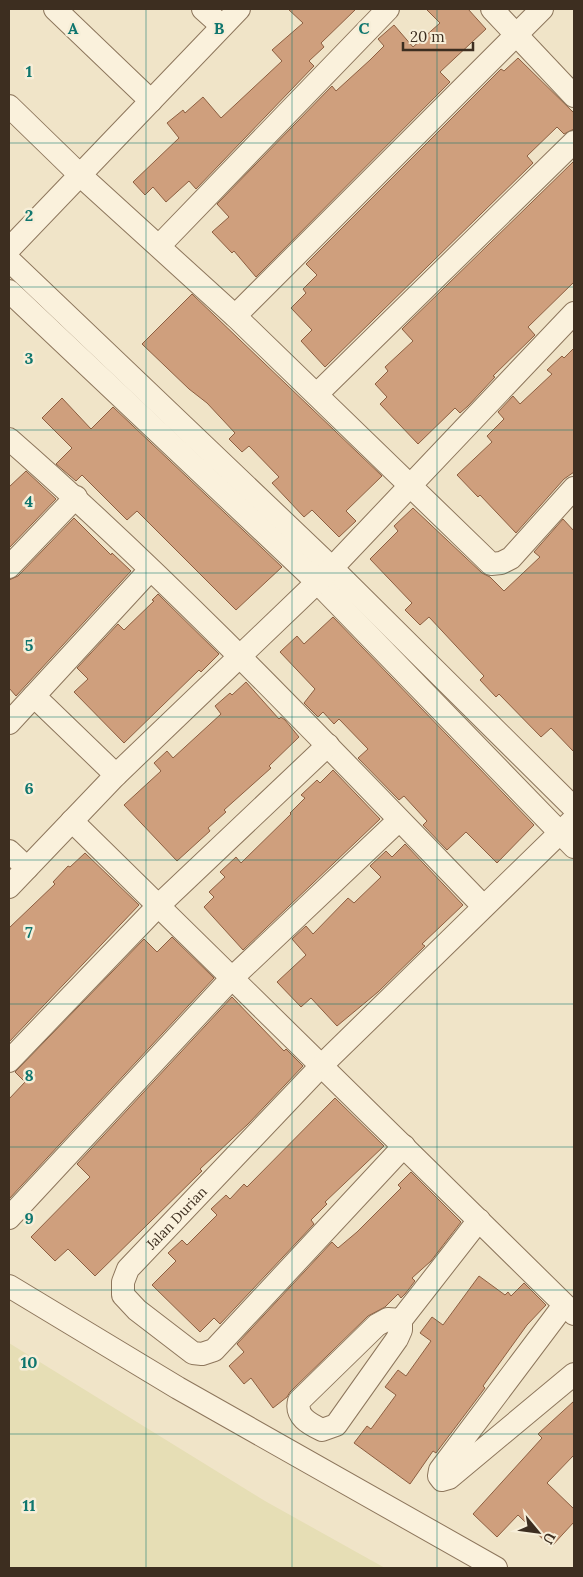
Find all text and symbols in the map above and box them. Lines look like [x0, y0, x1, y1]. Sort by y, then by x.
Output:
text: A [68, 18, 79, 38]
text: B [214, 18, 225, 38]
text: C [358, 18, 370, 38]
scale bar [403, 20, 473, 52]
text: 20 m [410, 27, 445, 46]
text: 1 [26, 61, 32, 81]
text: 2 [25, 205, 33, 225]
text: 3 [25, 348, 34, 368]
text: 4 [25, 491, 34, 511]
text: 5 [25, 635, 34, 655]
text: 6 [24, 778, 34, 798]
text: 7 [25, 922, 33, 942]
text: 8 [24, 1065, 34, 1085]
street label: Jalan Durian [142, 1182, 211, 1254]
text: 9 [24, 1208, 34, 1228]
text: 10 [21, 1352, 37, 1372]
text: 11 [23, 1495, 36, 1515]
north arrow [513, 1507, 563, 1557]
text: U [539, 1529, 560, 1548]

